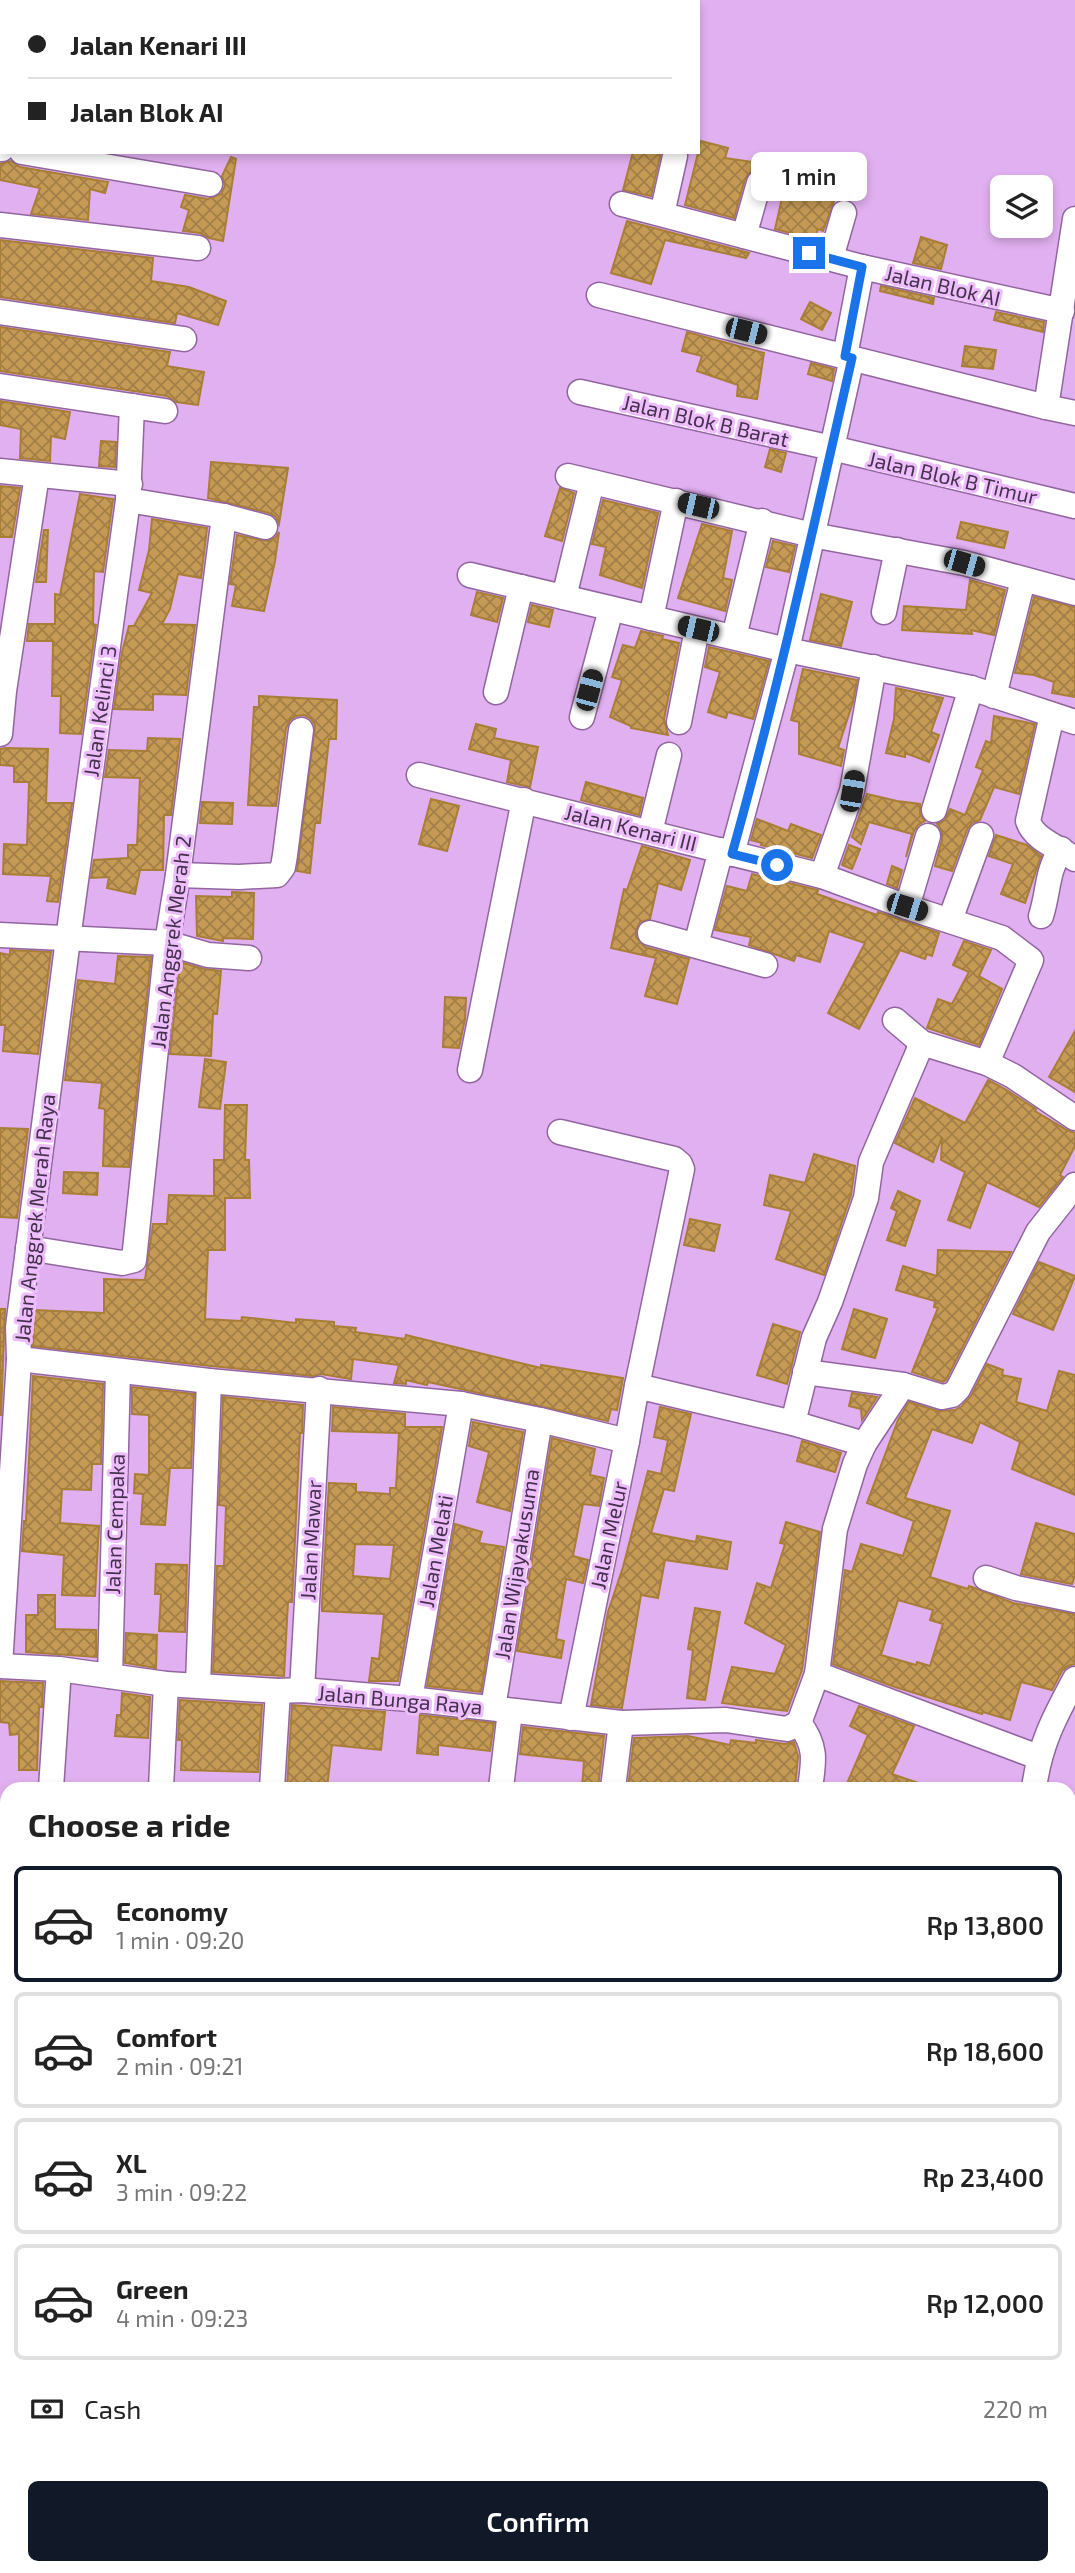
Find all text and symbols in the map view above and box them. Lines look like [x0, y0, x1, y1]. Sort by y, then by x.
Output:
text: Jalan Kenari III [70, 29, 247, 60]
text: Jalan Blok AI [70, 96, 224, 127]
callout: 1 min [751, 152, 867, 201]
text: 1 min [782, 162, 836, 190]
map controls [990, 175, 1053, 238]
button: layers [990, 175, 1053, 238]
route end [793, 237, 825, 269]
street label: Jalan Blok AI [883, 260, 1003, 310]
car [724, 316, 769, 346]
street label: Jalan Blok B Barat [620, 389, 792, 451]
street label: Jalan Blok B Timur [866, 445, 1041, 509]
car [676, 491, 721, 521]
car [941, 547, 988, 579]
car [676, 614, 721, 644]
street label: Jalan Kelinci 3 [77, 644, 121, 778]
car [574, 667, 605, 713]
car [839, 768, 866, 814]
street label: Jalan Kenari III [562, 799, 700, 855]
street label: Jalan Anggrek Merah 2 [145, 834, 195, 1050]
route start [761, 849, 793, 881]
car [884, 891, 931, 923]
street label: Jalan Anggrek Merah Raya [9, 1093, 59, 1343]
street label: Jalan Cempaka [99, 1453, 129, 1595]
street label: Jalan Wijayakusuma [489, 1467, 544, 1661]
street label: Jalan Melur [584, 1478, 632, 1591]
street label: Jalan Mawar [294, 1479, 326, 1601]
street label: Jalan Melati [413, 1493, 457, 1609]
street label: Jalan Bunga Raya [317, 1679, 483, 1719]
text: Choose a ride [28, 1805, 231, 1843]
icon: car [32, 1893, 95, 1956]
text: Economy [116, 1895, 228, 1926]
text: Rp 13,800 [927, 1909, 1044, 1940]
text: 1 min · 09:20 [116, 1926, 244, 1954]
icon: car [32, 2019, 95, 2082]
text: Comfort [116, 2021, 217, 2052]
text: Rp 18,600 [926, 2035, 1044, 2066]
text: 2 min · 09:21 [116, 2052, 244, 2080]
icon: car [32, 2145, 95, 2208]
text: XL [116, 2147, 147, 2178]
text: Rp 23,400 [922, 2161, 1044, 2192]
text: 3 min · 09:22 [116, 2178, 247, 2206]
icon: car [32, 2271, 95, 2334]
text: Green [116, 2273, 189, 2304]
text: Rp 12,000 [926, 2287, 1044, 2318]
text: 4 min · 09:23 [116, 2304, 248, 2332]
icon: cash [28, 2390, 66, 2428]
text: Cash [84, 2393, 141, 2424]
text: 220 m [983, 2395, 1048, 2423]
button: Confirm [28, 2481, 1048, 2561]

